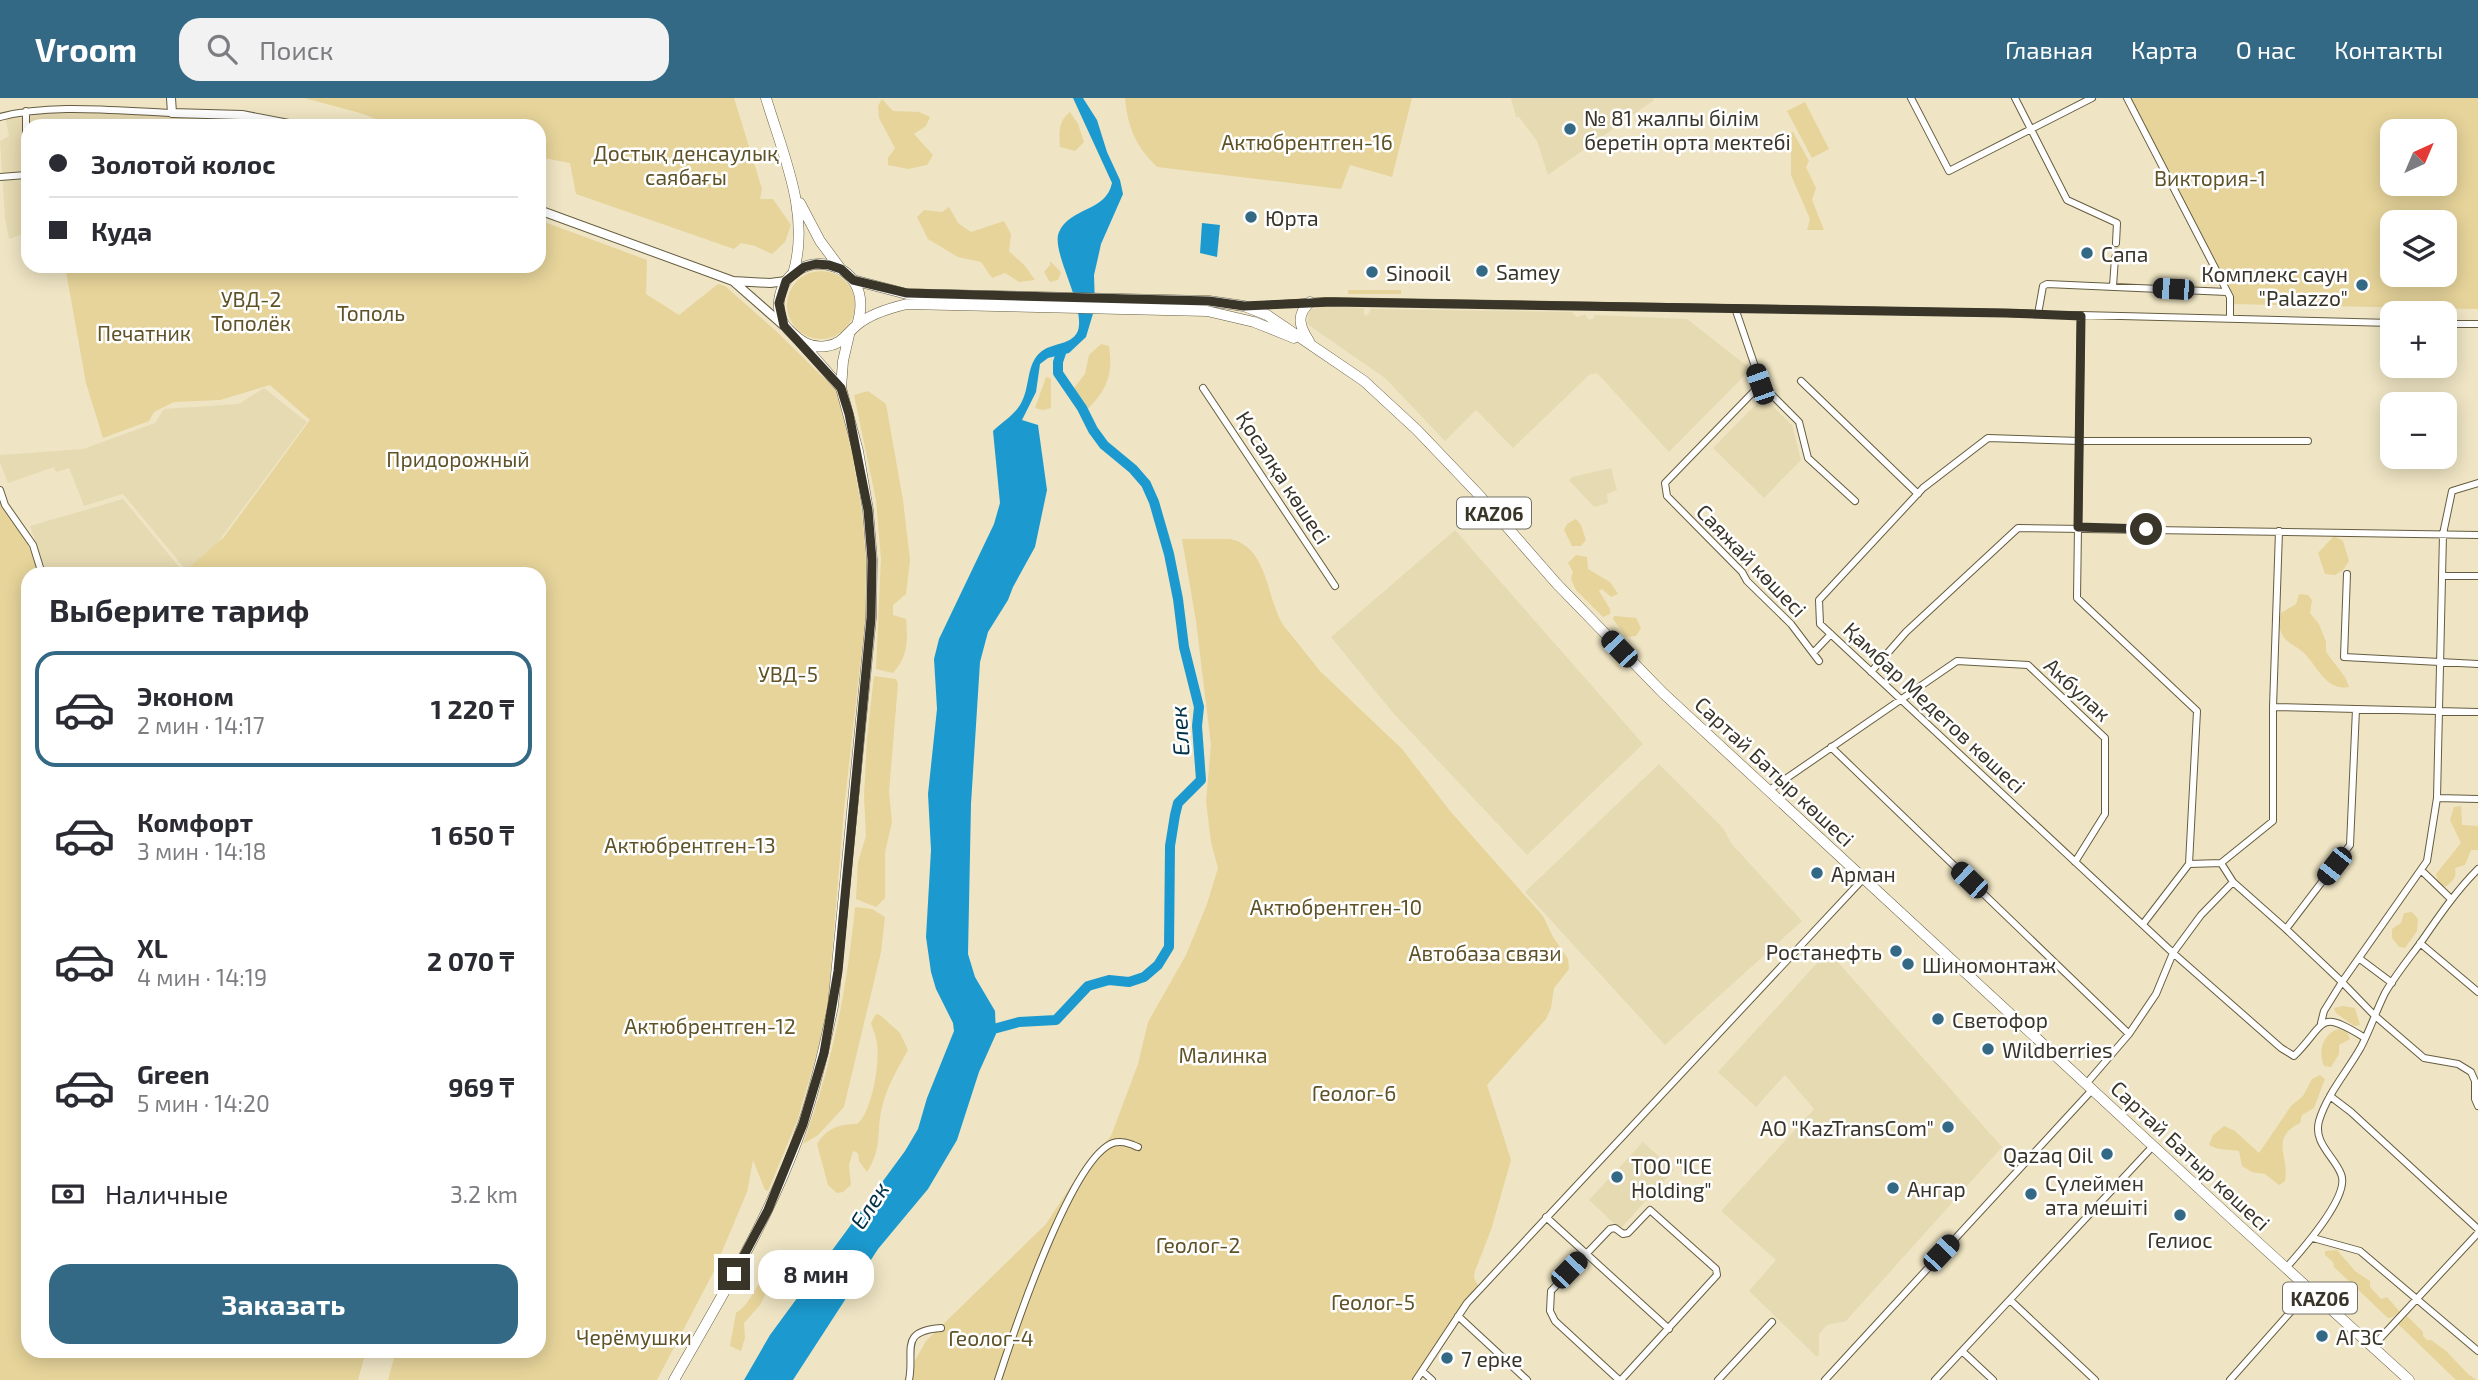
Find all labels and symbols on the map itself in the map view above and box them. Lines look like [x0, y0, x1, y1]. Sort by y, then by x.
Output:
place label: № 81 жалпы білім беретін орта мектебі [1584, 105, 1791, 154]
north arrow [2380, 119, 2457, 196]
marker: № 81 жалпы білім беретін орта мектебі [1562, 121, 1578, 137]
park label: Актюбрентген-16 [1221, 129, 1393, 154]
park label: Достық денсаулық саябағы [593, 140, 779, 189]
park label: Виктория-1 [2154, 165, 2266, 190]
place label: Юрта [1265, 205, 1319, 230]
marker: Юрта [1243, 209, 1259, 225]
place label: Сапа [2101, 241, 2148, 266]
marker: Сапа [2079, 245, 2095, 261]
place label: Samey [1496, 259, 1560, 284]
place label: Sinooil [1386, 260, 1451, 285]
place label: Комплекс саун "Palazzo" [2201, 261, 2348, 310]
marker: Samey [1474, 263, 1490, 279]
marker: Sinooil [1364, 264, 1380, 280]
car [2152, 277, 2195, 301]
marker: Комплекс саун "Palazzo" [2354, 277, 2370, 293]
park label: УВД-2 Тополёк [211, 286, 291, 335]
park label: Тополь [337, 300, 405, 325]
park label: Печатник [97, 320, 191, 345]
car [1744, 361, 1777, 407]
street label: Қосалқа көшесі [1232, 406, 1336, 548]
park label: Придорожный [386, 446, 530, 471]
road number: KАZ06 [1457, 498, 1531, 528]
street label: Саяжай көшесі [1692, 498, 1812, 622]
route start [2130, 513, 2162, 545]
street label: Қамбар Медетов көшесі [1839, 616, 2031, 798]
car [1597, 627, 1642, 671]
street label: Акбулак [2039, 652, 2116, 727]
park label: УВД-5 [758, 661, 818, 686]
street label: Сартай Батыр көшесі [1690, 691, 1860, 851]
water label: Елек [1163, 705, 1195, 757]
park label: Актюбрентген-13 [604, 832, 776, 857]
car [2313, 843, 2356, 889]
car [1947, 858, 1992, 902]
place label: Арман [1831, 861, 1896, 886]
marker: Арман [1809, 865, 1825, 881]
park label: Актюбрентген-10 [1250, 894, 1422, 919]
place label: Ростанефть [1766, 939, 1882, 964]
park label: Автобаза связи [1408, 940, 1562, 965]
marker: Ростанефть [1888, 943, 1904, 959]
place label: Шиномонтаж [1922, 952, 2056, 977]
marker: Шиномонтаж [1900, 956, 1916, 972]
place label: Светофор [1952, 1007, 2048, 1032]
marker: Светофор [1930, 1011, 1946, 1027]
park label: Актюбрентген-12 [624, 1013, 796, 1038]
place label: Wildberries [2002, 1037, 2113, 1062]
marker: Wildberries [1980, 1041, 1996, 1057]
park label: Малинка [1178, 1042, 1268, 1067]
street label: Сартай Батыр көшесі [2106, 1075, 2276, 1235]
park label: Геолог-6 [1312, 1080, 1396, 1105]
place label: АО "KazTransCom" [1760, 1115, 1934, 1140]
marker: АО "KazTransCom" [1940, 1119, 1956, 1135]
place label: Qazaq Oil [2003, 1142, 2094, 1168]
marker: Qazaq Oil [2099, 1146, 2115, 1162]
place label: ТОО "ICE Holding" [1631, 1153, 1712, 1202]
marker: ТОО "ICE Holding" [1609, 1169, 1625, 1185]
place label: Сүлеймен ата мешіті [2045, 1170, 2148, 1219]
water label: Елек [844, 1176, 894, 1234]
place label: Ангар [1907, 1176, 1966, 1201]
marker: Ангар [1885, 1180, 1901, 1196]
marker: Сүлеймен ата мешіті [2023, 1186, 2039, 1202]
marker: Гелиос [2172, 1207, 2188, 1223]
place label: Гелиос [2147, 1227, 2213, 1252]
car [1919, 1230, 1964, 1276]
park label: Геолог-2 [1156, 1232, 1240, 1257]
car [1547, 1248, 1592, 1292]
callout: 8 мин [758, 1250, 874, 1298]
route end [718, 1258, 750, 1290]
road number: KАZ06 [2283, 1282, 2357, 1314]
park label: Геолог-5 [1331, 1289, 1415, 1314]
park label: Черёмушки [576, 1324, 692, 1350]
place label: АГЗС [2336, 1324, 2383, 1349]
park label: Геолог-4 [948, 1325, 1034, 1350]
marker: АГЗС [2314, 1328, 2330, 1344]
place label: 7 ерке [1461, 1346, 1523, 1371]
marker: 7 ерке [1439, 1350, 1455, 1366]

